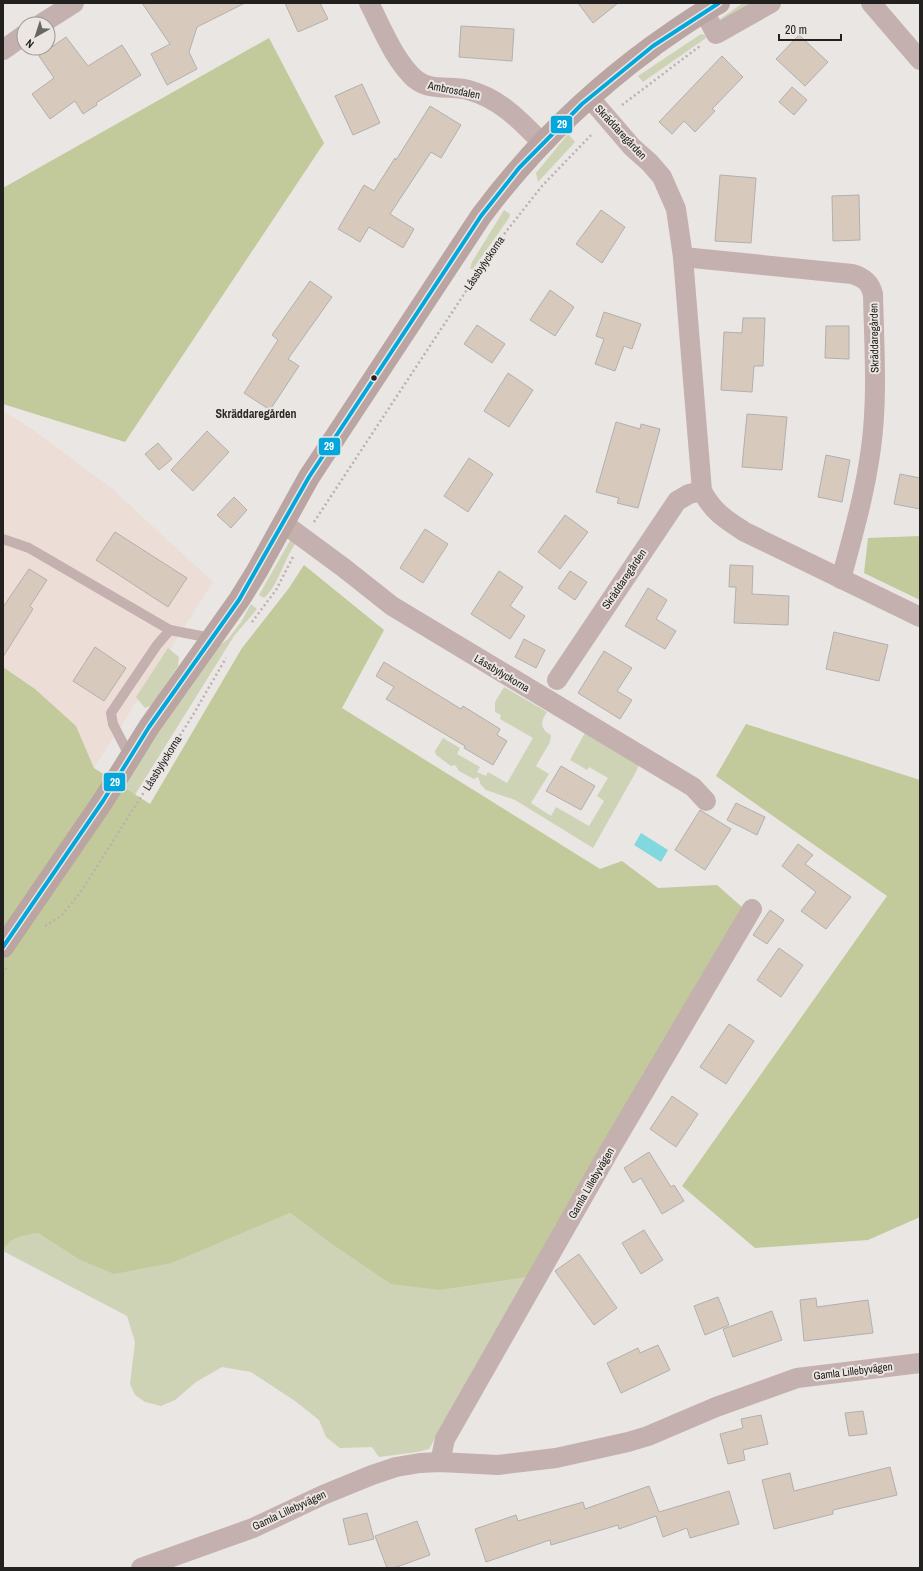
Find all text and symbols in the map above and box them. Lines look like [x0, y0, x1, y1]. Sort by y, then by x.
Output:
north arrow [16, 16, 56, 56]
scale bar [779, 16, 841, 42]
text: 20 m [785, 22, 807, 38]
text: N [23, 36, 37, 51]
street label: Ambrosdalen [426, 78, 481, 102]
street label: Skräddaregården [592, 102, 650, 162]
line badge: 29 [550, 115, 573, 134]
text: 29 [557, 117, 567, 131]
street label: Låssbylyckorna [461, 233, 507, 293]
street label: Skräddaregården [866, 303, 882, 373]
unlabelled marker [369, 373, 379, 383]
district label: Skräddaregården [216, 406, 296, 422]
line badge: 29 [318, 437, 341, 456]
text: 29 [324, 439, 334, 453]
street label: Skräddaregården [599, 546, 649, 612]
street label: Låssbylyckorna [472, 651, 532, 695]
street label: Låssbylyckorna [140, 733, 184, 793]
line badge: 29 [103, 772, 126, 792]
text: 29 [110, 775, 120, 789]
street label: Gamla Lillebyvägen [565, 1145, 617, 1221]
street label: Gamla Lillebyvägen [813, 1359, 893, 1383]
street label: Gamla Lillebyvägen [250, 1487, 328, 1533]

